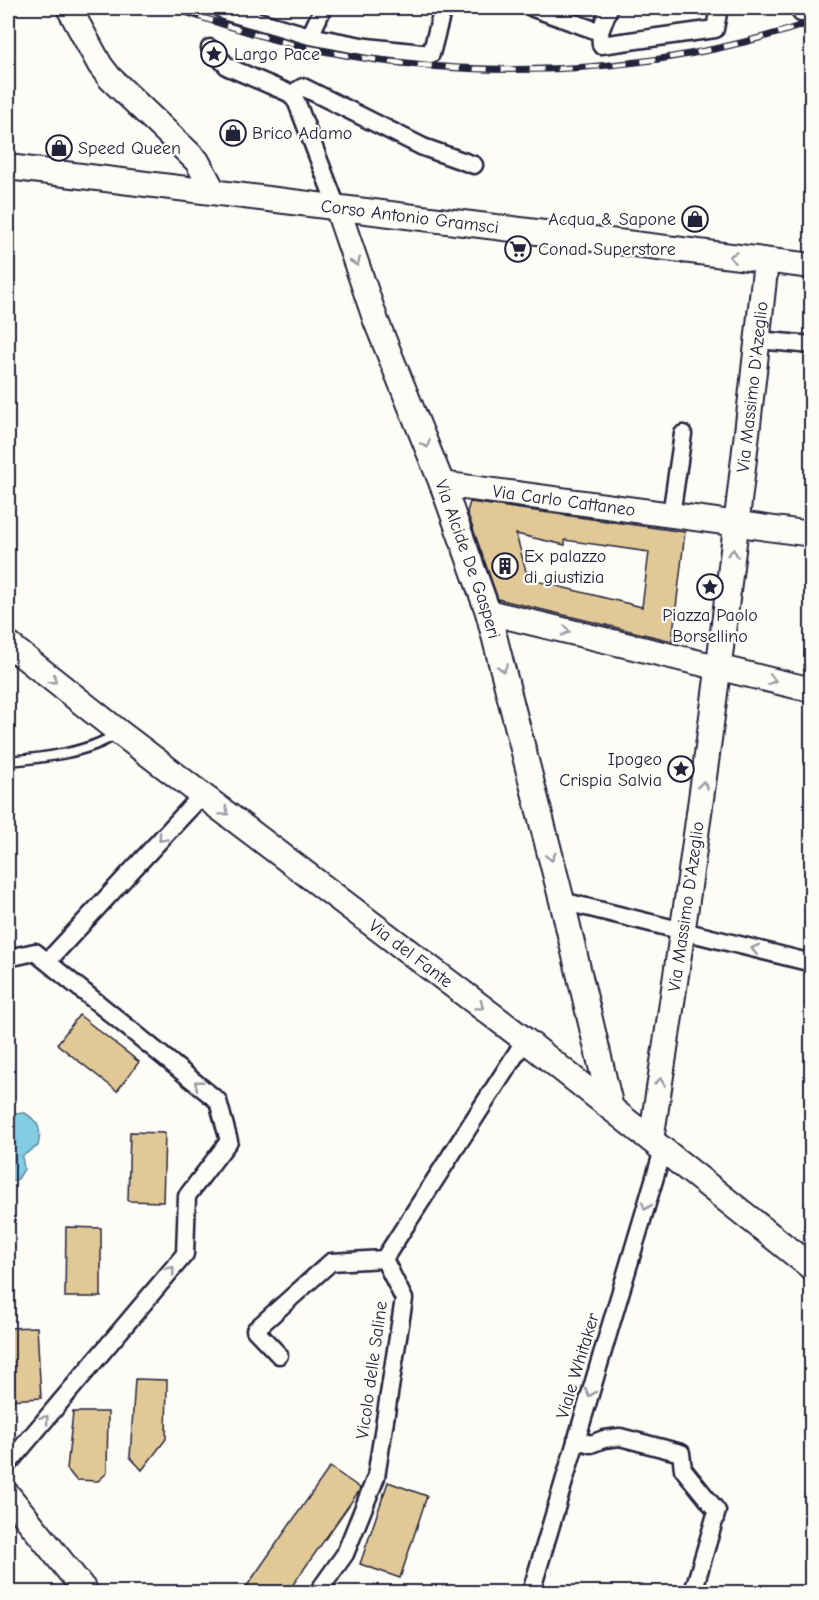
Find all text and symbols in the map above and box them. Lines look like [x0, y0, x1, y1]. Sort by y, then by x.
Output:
place icon: Largo Pace [199, 39, 229, 69]
place label: Largo Pace [234, 44, 320, 65]
shop icon: Brico Adamo [218, 118, 248, 148]
place label: Brico Adamo [252, 123, 352, 144]
shop icon: Speed Queen [44, 133, 74, 163]
place label: Speed Queen [78, 138, 181, 159]
street label: Corso Antonio Gramsci [320, 195, 500, 238]
shop icon: Acqua & Sapone [680, 204, 710, 234]
place label: Acqua & Sapone [548, 209, 676, 230]
supermarket icon: Conad Superstore [503, 234, 533, 264]
place label: Conad Superstore [538, 239, 676, 260]
one-way arrow [728, 251, 737, 263]
one-way arrow [349, 256, 362, 267]
street label: Via Massimo D'Azeglio [732, 300, 772, 473]
one-way arrow [419, 438, 431, 449]
street label: Via Alcide De Gasperi [431, 477, 505, 641]
street label: Via Carlo Cattaneo [491, 480, 637, 521]
place label: Ex palazzo di giustizia [524, 546, 606, 588]
one-way arrow [726, 548, 739, 558]
building icon: Ex palazzo di giustizia [490, 551, 520, 581]
place icon: Piazza Paolo Borsellino [695, 572, 725, 602]
place label: Piazza Paolo Borsellino [662, 605, 758, 647]
one-way arrow [561, 623, 571, 636]
one-way arrow [495, 663, 508, 673]
one-way arrow [767, 672, 777, 685]
one-way arrow [46, 673, 57, 684]
place label: Ipogeo Crispia Salvia [559, 749, 662, 791]
place icon: Ipogeo Crispia Salvia [666, 754, 696, 784]
one-way arrow [696, 781, 708, 790]
one-way arrow [218, 805, 229, 816]
street label: Via Massimo D'Azeglio [663, 820, 708, 993]
one-way arrow [158, 831, 169, 841]
one-way arrow [543, 852, 556, 862]
street label: Via del Fante [365, 915, 457, 992]
one-way arrow [750, 944, 760, 957]
one-way arrow [474, 999, 485, 1010]
one-way arrow [653, 1078, 666, 1088]
one-way arrow [194, 1081, 205, 1092]
one-way arrow [641, 1200, 653, 1211]
one-way arrow [164, 1266, 175, 1277]
street label: Vicolo delle Saline [352, 1300, 392, 1440]
street label: Viale Whitaker [552, 1310, 604, 1422]
one-way arrow [585, 1387, 597, 1398]
one-way arrow [38, 1415, 49, 1426]

